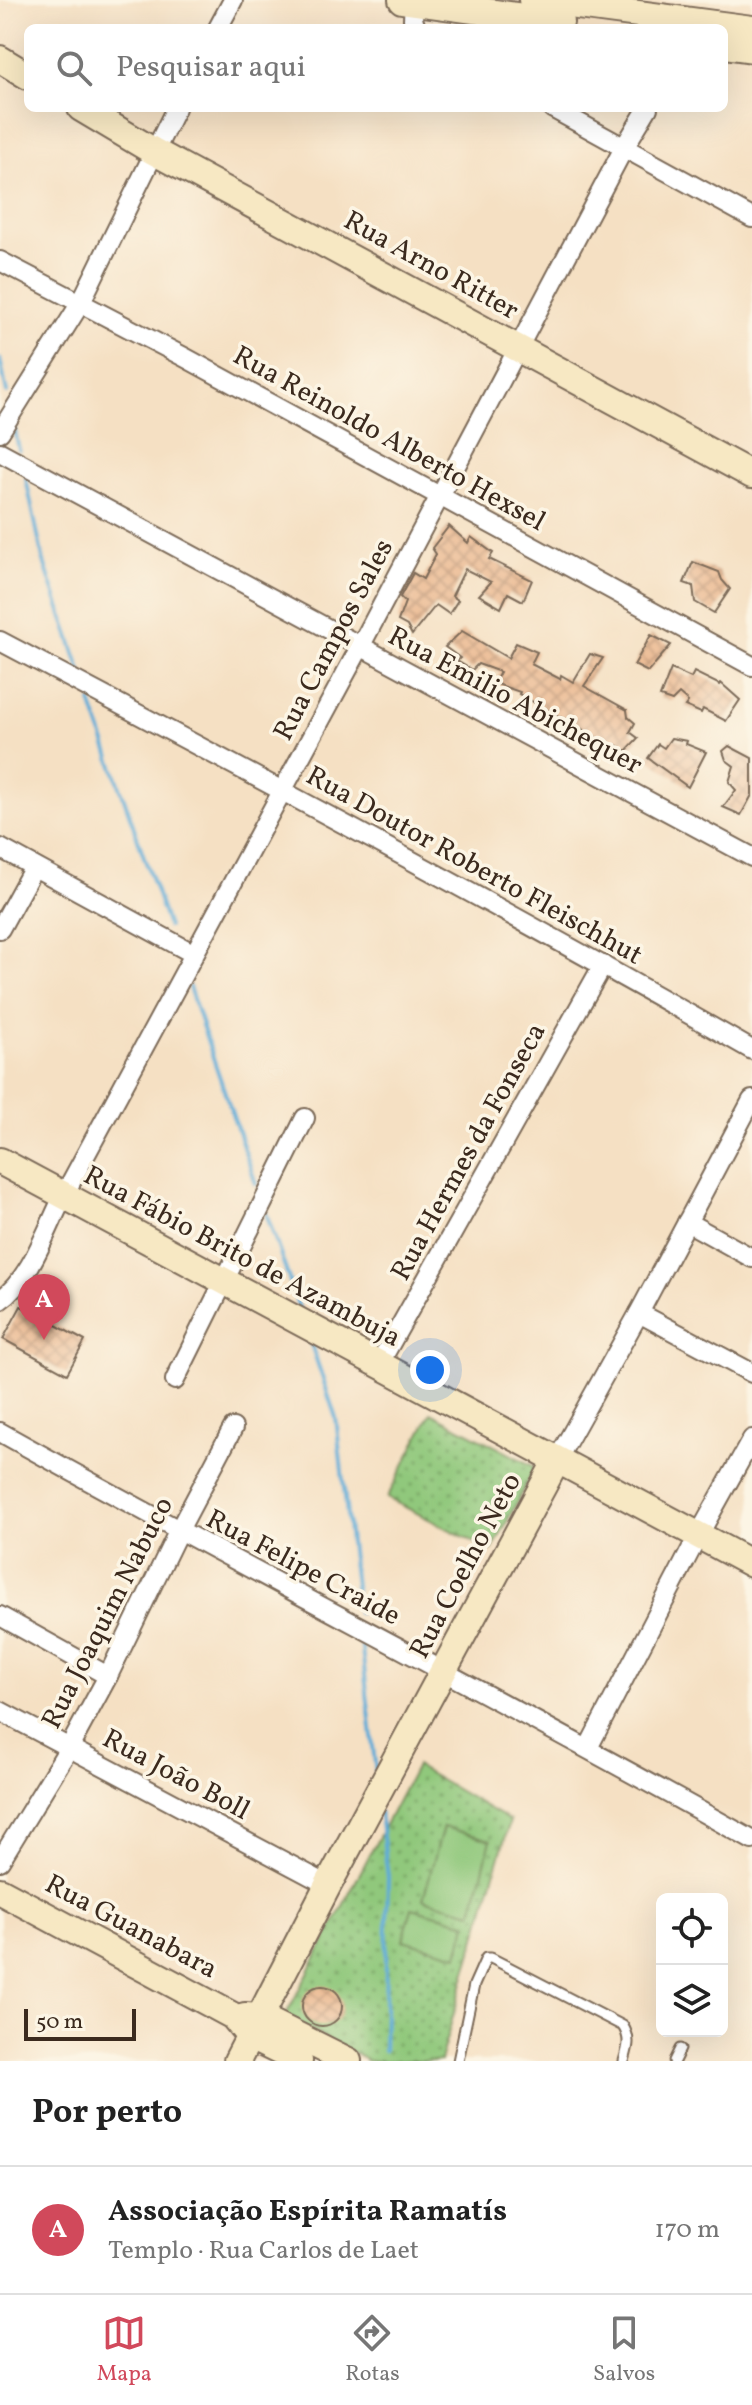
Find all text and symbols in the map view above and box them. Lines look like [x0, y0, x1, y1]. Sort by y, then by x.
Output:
search box [24, 24, 728, 112]
icon: search [52, 46, 96, 90]
text: Pesquisar aqui [116, 47, 306, 89]
street label: Rua Arno Ritter [336, 202, 526, 331]
street label: Rua Reinoldo Alberto Hexsel [225, 337, 552, 542]
street label: Rua Campos Sales [265, 533, 404, 748]
street label: Rua Emilio Abichequer [381, 618, 649, 785]
street label: Rua Doutor Roberto Fleischhut [298, 757, 649, 975]
street label: Rua Hermes da Fonseca [382, 1016, 556, 1288]
street label: Rua Fábio Brito de Azambuja [76, 1157, 408, 1358]
pin: A [18, 1274, 70, 1340]
your location [410, 1350, 450, 1390]
street label: Rua Coelho Neto [401, 1467, 532, 1666]
street label: Rua Joaquim Nabuco [33, 1490, 184, 1736]
street label: Rua Felipe Craide [199, 1500, 407, 1636]
street label: Rua João Boll [95, 1720, 256, 1830]
street label: Rua Guanabara [38, 1865, 224, 1989]
map controls [656, 1893, 728, 2037]
button: locate [656, 1893, 728, 1965]
button: layers [656, 1965, 728, 2037]
scale bar [24, 2005, 136, 2041]
text: 50 m [36, 2007, 83, 2038]
text: Por perto [32, 2090, 182, 2137]
text: Associação Espírita Ramatís [108, 2191, 507, 2233]
text: A [49, 2212, 67, 2248]
text: 170 m [655, 2212, 720, 2248]
text: Templo · Rua Carlos de Laet [108, 2233, 419, 2269]
tab: Mapa [97, 2311, 152, 2390]
tab: Rotas [345, 2311, 400, 2390]
tab: Salvos [593, 2311, 655, 2390]

